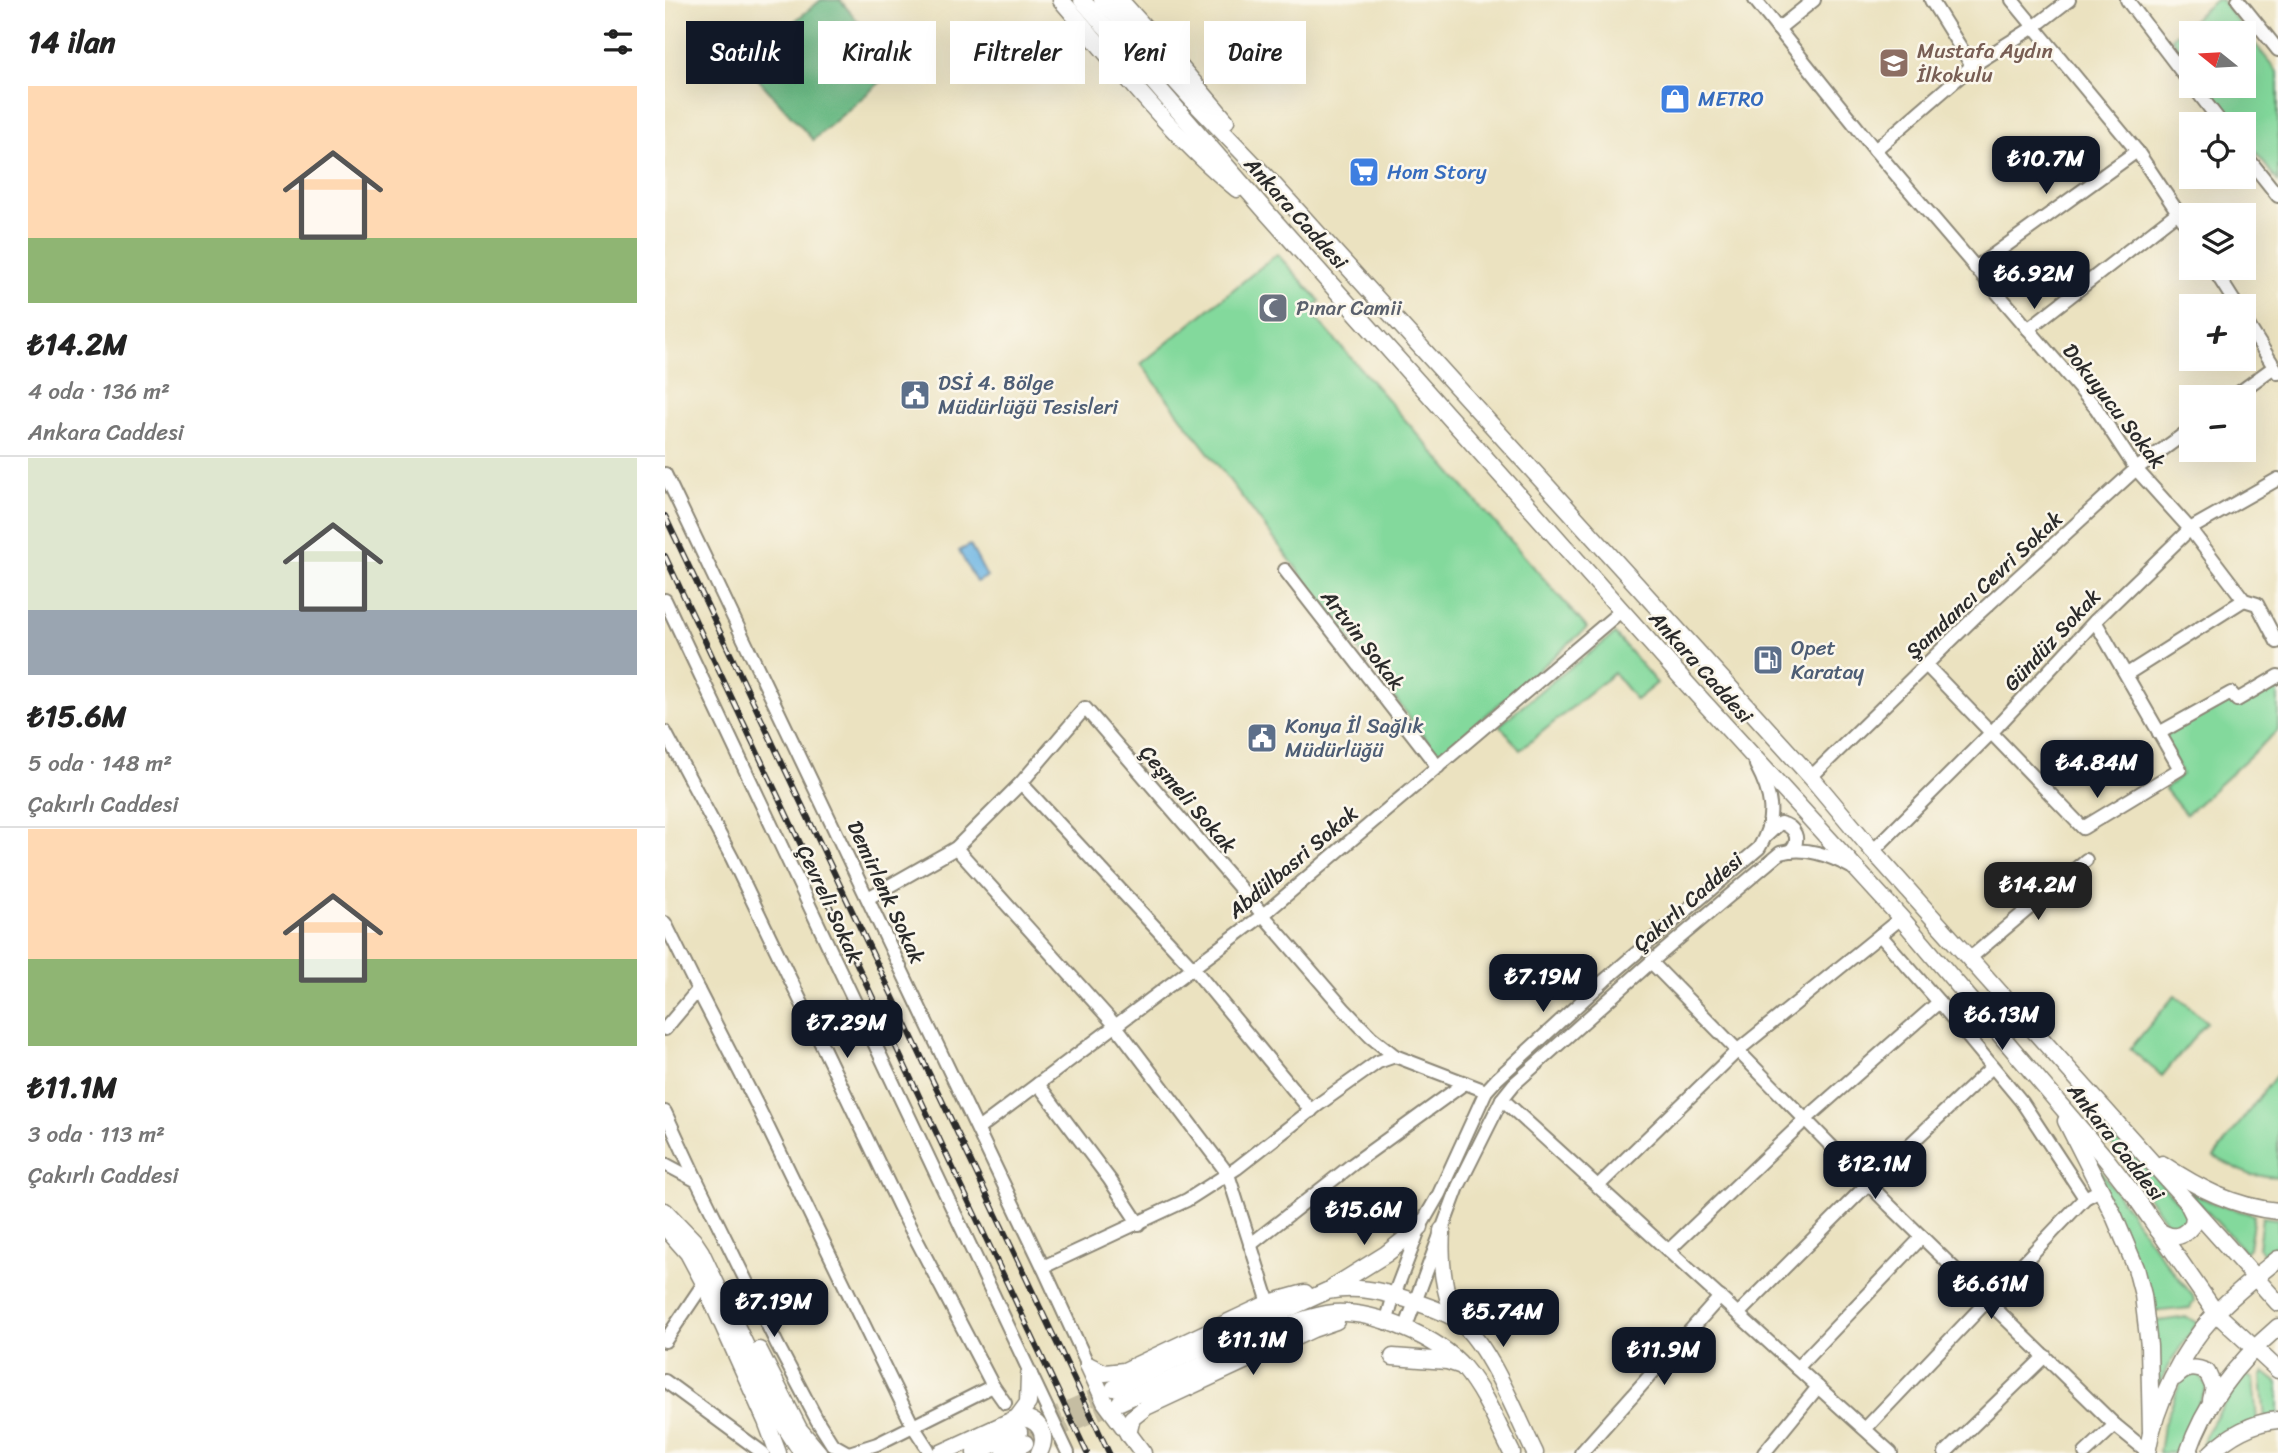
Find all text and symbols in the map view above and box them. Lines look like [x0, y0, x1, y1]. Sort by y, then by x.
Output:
text: 14 ilan [28, 15, 115, 69]
chip: Satılık [686, 21, 804, 84]
chip: Kiralık [818, 21, 936, 84]
chip: Filtreler [950, 21, 1085, 84]
chip: Yeni [1099, 21, 1190, 84]
chip: Daire [1204, 21, 1306, 84]
north arrow [2179, 21, 2256, 98]
map controls [2179, 21, 2256, 462]
icon: filters [599, 23, 637, 61]
place label: Mustafa Aydın İlkokulu [1916, 32, 2053, 94]
school or university icon: Mustafa Aydın İlkokulu [1877, 46, 1911, 80]
place label: METRO [1698, 80, 1764, 118]
shop icon: METRO [1658, 82, 1692, 116]
button: locate [2179, 112, 2256, 189]
icon: home [270, 132, 396, 258]
pin: ₺10.7M [1989, 136, 2103, 196]
text: ₺10.7M [2008, 138, 2084, 179]
street label: Ankara Caddesi [1234, 147, 1359, 280]
place label: Hom Story [1387, 153, 1487, 191]
supermarket icon: Hom Story [1347, 155, 1381, 189]
button: layers [2179, 203, 2256, 280]
pin: ₺6.92M [1977, 252, 2091, 311]
text: ₺6.92M [1995, 253, 2073, 294]
place label: Pınar Camii [1296, 289, 1403, 327]
mosque icon: Pınar Camii [1256, 291, 1290, 325]
button: + [2179, 294, 2256, 371]
text: ₺14.2M [28, 317, 127, 371]
street label: Dokuyucu Sokak [2052, 335, 2176, 477]
place label: DSİ 4. Bölge Müdürlüğü Tesisleri [938, 364, 1119, 426]
text: 4 oda · 136 m² [28, 371, 170, 412]
public building icon: DSİ 4. Bölge Müdürlüğü Tesisleri [898, 378, 932, 412]
button: − [2179, 385, 2256, 462]
text: Ankara Caddesi [28, 412, 184, 453]
street label: Şamdancı Cevri Sokak [1896, 501, 2072, 669]
icon: home [270, 504, 396, 630]
street label: Gündüz Sokak [1994, 579, 2110, 701]
street label: Artvin Sokak [1310, 580, 1415, 699]
street label: Ankara Caddesi [1639, 601, 1764, 734]
place label: Opet Karatay [1791, 629, 1864, 691]
fuel station icon: Opet Karatay [1751, 643, 1785, 677]
text: ₺15.6M [28, 689, 126, 743]
place label: Konya İl Sağlık Müdürlüğü [1285, 707, 1425, 769]
public building icon: Konya İl Sağlık Müdürlüğü [1245, 721, 1279, 755]
street label: Çeşmeli Sokak [1130, 736, 1247, 863]
pin: ₺4.84M [2040, 740, 2154, 800]
text: ₺4.84M [2056, 742, 2138, 783]
text: 5 oda · 148 m² [28, 743, 172, 784]
text: Çakırlı Caddesi [28, 784, 179, 825]
street label: Abdülbasri Sokak [1218, 795, 1367, 929]
street label: Demirlenk Sokak [836, 814, 936, 971]
street label: Çevreli Sokak [786, 838, 874, 970]
street label: Çakırlı Caddesi [1624, 842, 1753, 961]
pin: ₺14.2M [1981, 862, 2095, 922]
text: ₺14.2M [2000, 864, 2076, 905]
icon: home [270, 875, 396, 1001]
pin: ₺7.19M [1486, 954, 1600, 1014]
text: ₺7.19M [1505, 956, 1581, 997]
pin: ₺6.13M [1945, 992, 2059, 1052]
text: ₺6.13M [1965, 994, 2039, 1035]
pin: ₺7.29M [790, 1000, 904, 1060]
text: ₺7.29M [808, 1002, 886, 1043]
text: ₺11.1M [28, 1060, 117, 1114]
street label: Ankara Caddesi [2057, 1073, 2176, 1211]
text: 3 oda · 113 m² [28, 1114, 165, 1155]
pin: ₺12.1M [1818, 1142, 1932, 1201]
text: ₺12.1M [1839, 1143, 1911, 1184]
text: Çakırlı Caddesi [28, 1155, 179, 1196]
pin: ₺15.6M [1307, 1188, 1421, 1247]
text: ₺15.6M [1326, 1189, 1402, 1230]
pin: ₺6.61M [1934, 1262, 2048, 1321]
text: ₺6.61M [1954, 1263, 2028, 1304]
pin: ₺7.19M [717, 1280, 831, 1339]
text: ₺7.19M [736, 1281, 812, 1322]
pin: ₺5.74M [1446, 1290, 1560, 1349]
text: ₺5.74M [1463, 1291, 1543, 1332]
pin: ₺11.1M [1196, 1318, 1310, 1377]
text: ₺11.1M [1219, 1319, 1287, 1360]
pin: ₺11.9M [1607, 1328, 1721, 1387]
text: ₺11.9M [1628, 1329, 1700, 1370]

